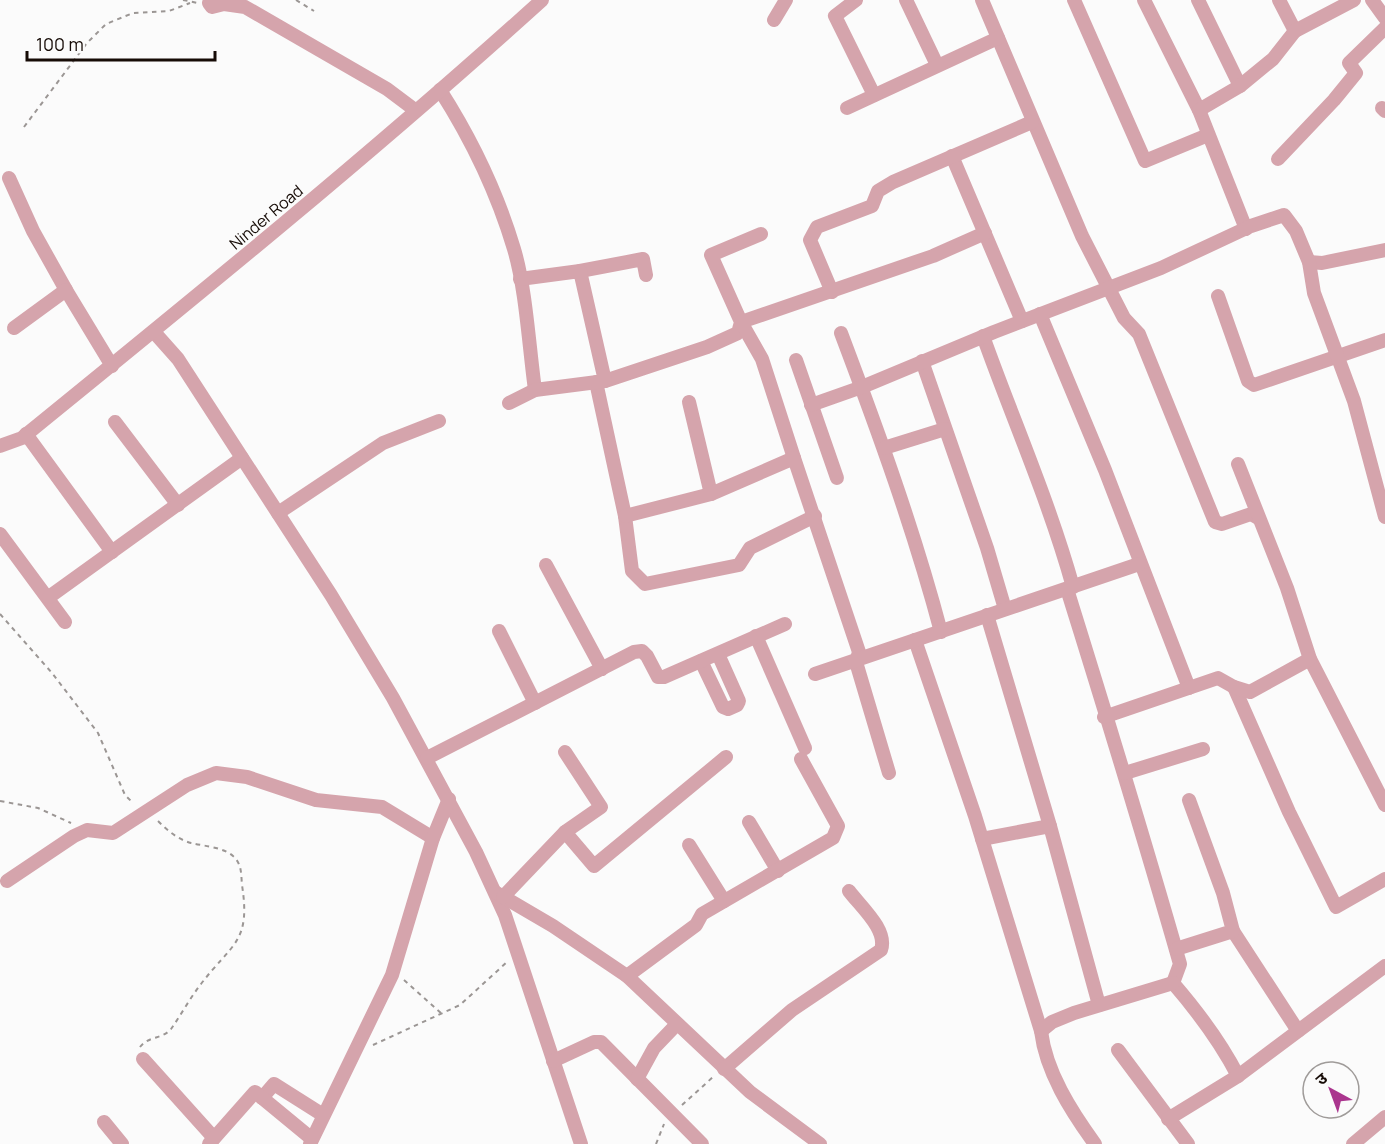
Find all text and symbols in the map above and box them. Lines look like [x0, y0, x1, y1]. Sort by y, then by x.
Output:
scale bar [27, 24, 214, 62]
text: 100 m [36, 32, 84, 56]
street label: Ninder Road [225, 180, 307, 254]
north arrow [1301, 1060, 1361, 1120]
text: उ [1310, 1067, 1332, 1090]

